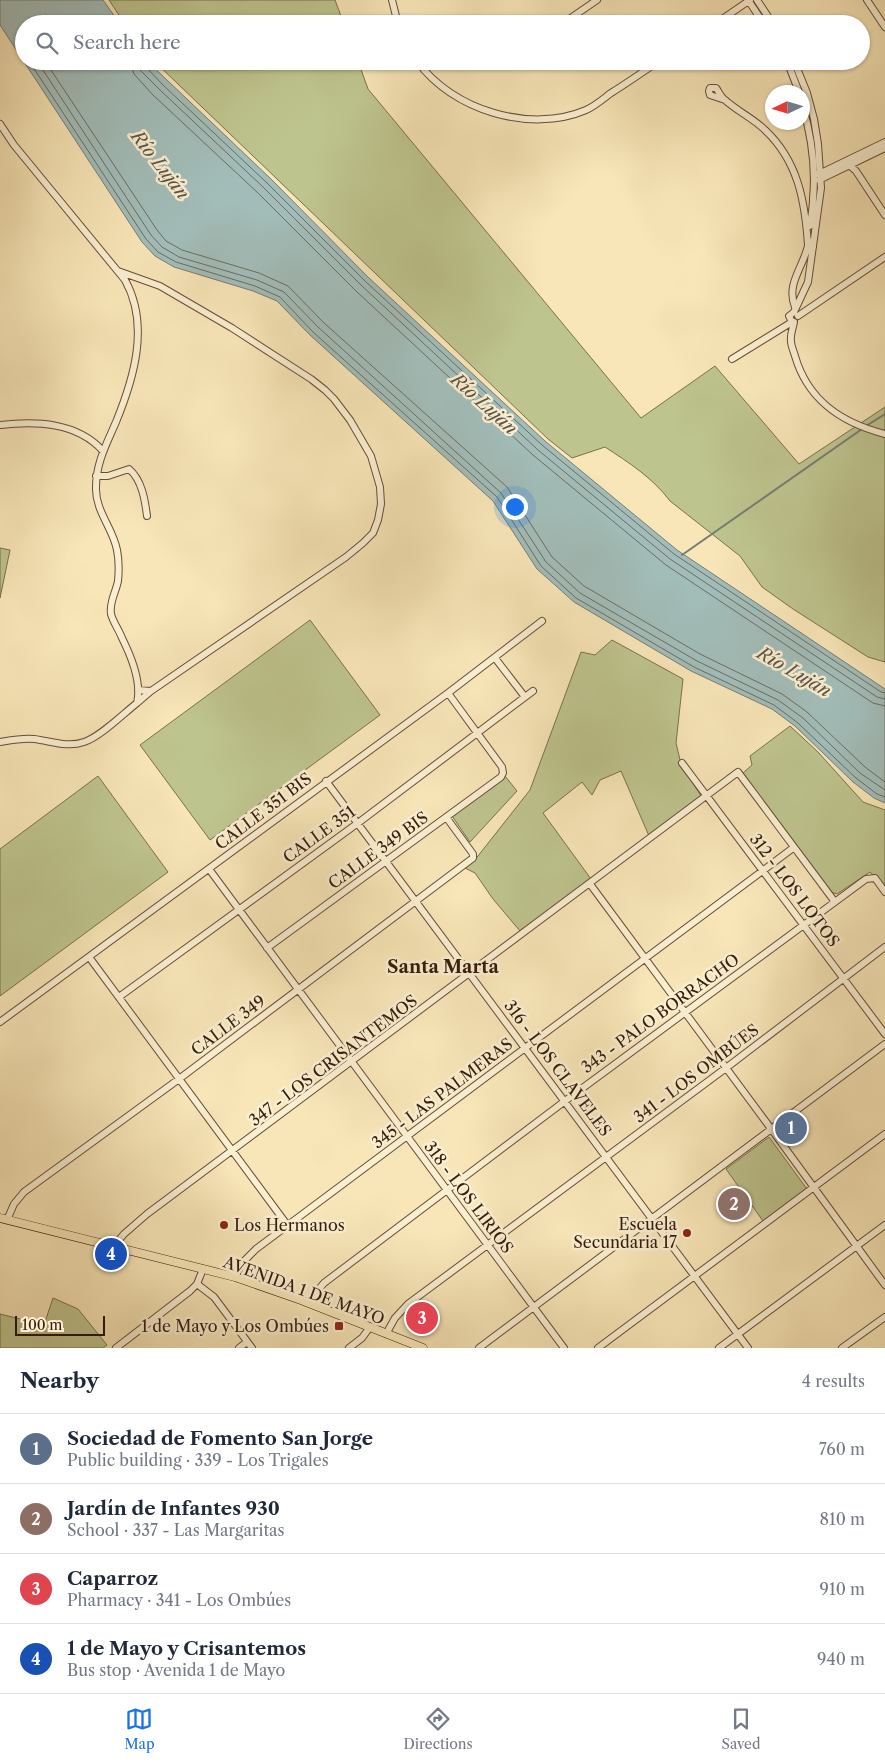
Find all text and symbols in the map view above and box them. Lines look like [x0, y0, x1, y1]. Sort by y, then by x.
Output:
search box [15, 15, 870, 70]
icon: search [33, 29, 61, 57]
text: Search here [73, 31, 181, 54]
north arrow [765, 85, 810, 130]
water label: Río Luján [125, 125, 194, 204]
water label: Río Luján [445, 367, 522, 440]
your location [502, 494, 528, 520]
water label: Río Luján [751, 641, 835, 702]
street label: CALLE 351 BIS [211, 768, 315, 854]
street label: CALLE 351 [279, 801, 359, 867]
street label: CALLE 349 BIS [324, 807, 432, 893]
street label: 312 - LOS LOTOS [746, 829, 844, 951]
street label: 343 - PALO BORRACHO [577, 949, 743, 1077]
district label: Santa Marta [387, 956, 500, 978]
street label: 347 - LOS CRISANTEMOS [245, 990, 421, 1130]
street label: CALLE 349 [187, 991, 269, 1059]
street label: 316 - LOS CLAVELES [500, 996, 616, 1140]
street label: 341 - LOS OMBÚES [629, 1019, 763, 1127]
street label: 345 - LAS PALMERAS [368, 1034, 516, 1152]
pin: 1 [775, 1109, 807, 1147]
street label: 318 - LOS LIRIOS [420, 1137, 518, 1257]
pin: 2 [718, 1185, 750, 1223]
place label: Escuela Secundaria 17 [573, 1214, 678, 1252]
place label: Los Hermanos [234, 1215, 345, 1235]
marker: Los Hermanos [218, 1219, 230, 1231]
marker: Escuela Secundaria 17 [681, 1227, 693, 1239]
pin: 4 [95, 1235, 127, 1273]
street label: AVENIDA 1 DE MAYO [220, 1251, 387, 1329]
pin: 3 [406, 1299, 438, 1337]
scale bar [15, 1313, 105, 1336]
text: 100 m [22, 1316, 62, 1334]
place label: 1 de Mayo y Los Ombúes [141, 1316, 329, 1336]
marker: 1 de Mayo y Los Ombúes [333, 1320, 345, 1332]
text: Nearby [20, 1368, 99, 1393]
text: 4 results [802, 1371, 865, 1391]
text: Sociedad de Fomento San Jorge [67, 1427, 373, 1450]
text: 1 [32, 1439, 40, 1459]
text: 760 m [819, 1439, 865, 1459]
text: Public building · 339 - Los Trigales [67, 1450, 329, 1470]
text: Jardín de Infantes 930 [67, 1497, 280, 1520]
text: 2 [31, 1509, 41, 1529]
text: 810 m [819, 1509, 865, 1529]
text: School · 337 - Las Margaritas [67, 1520, 285, 1540]
text: Caparroz [67, 1567, 158, 1590]
text: 3 [31, 1579, 41, 1599]
text: 910 m [820, 1579, 865, 1599]
text: Pharmacy · 341 - Los Ombúes [67, 1590, 291, 1610]
text: 1 de Mayo y Crisantemos [67, 1637, 306, 1660]
text: 4 [31, 1649, 41, 1669]
text: 940 m [817, 1649, 865, 1669]
text: Bus stop · Avenida 1 de Mayo [67, 1660, 285, 1680]
tab: Map [124, 1705, 155, 1753]
tab: Directions [403, 1705, 473, 1753]
tab: Saved [722, 1705, 760, 1753]

